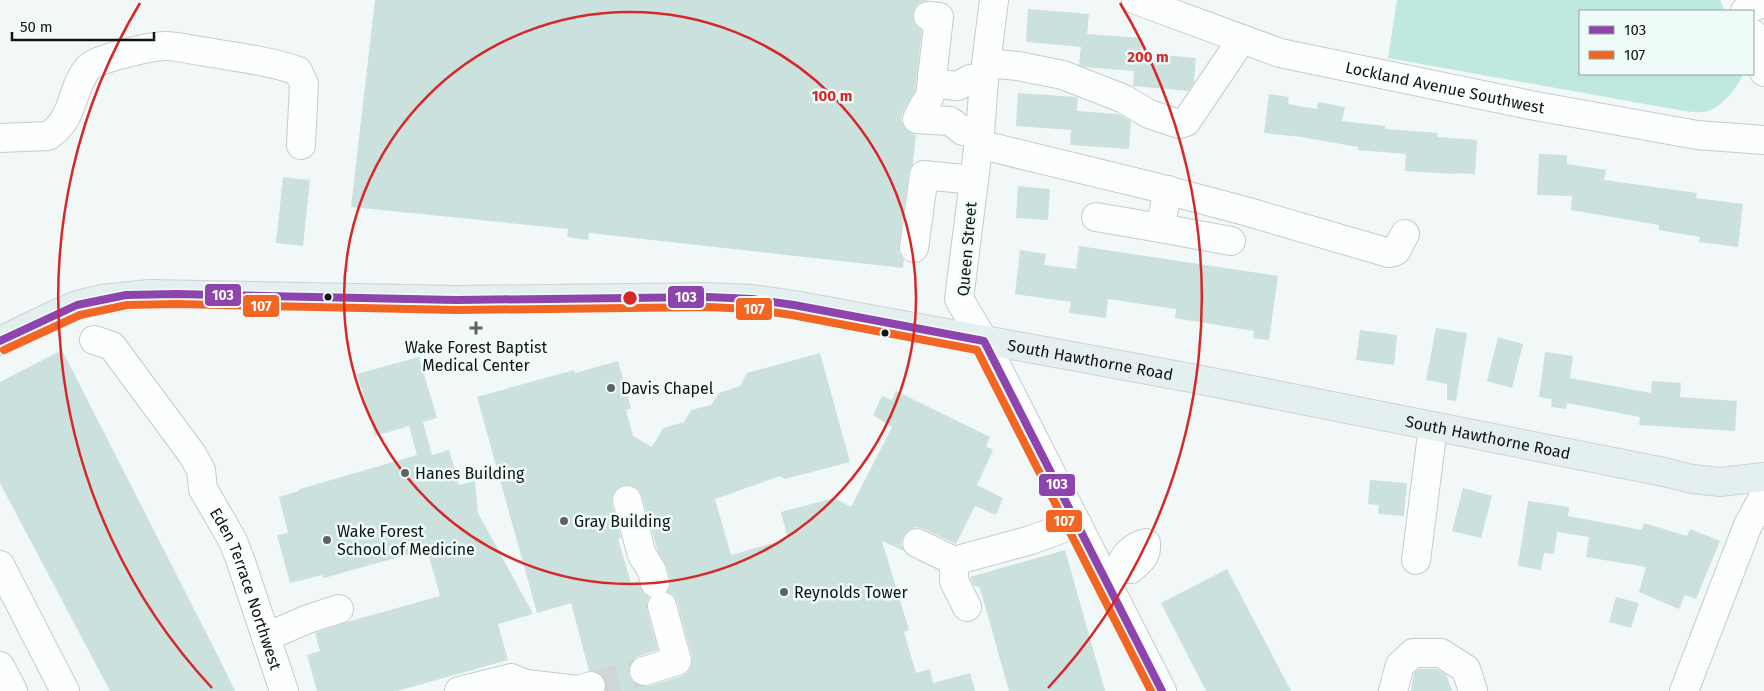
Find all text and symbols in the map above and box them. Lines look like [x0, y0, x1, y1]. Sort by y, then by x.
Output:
scale bar [12, 10, 155, 42]
legend [1579, 10, 1754, 75]
text: 50 m [20, 18, 53, 36]
text: 103 [1624, 21, 1646, 39]
text: 107 [1624, 46, 1646, 64]
text: 200 m [1127, 48, 1169, 66]
street label: Lockland Avenue Southwest [1344, 57, 1546, 117]
text: 100 m [812, 87, 852, 105]
street label: Queen Street [953, 201, 981, 297]
line badge: 103 [204, 283, 242, 307]
line badge: 103 [667, 285, 705, 309]
text: 103 [212, 287, 234, 304]
centre of rings [621, 289, 639, 307]
text: 103 [675, 289, 697, 306]
unlabelled marker [323, 292, 333, 302]
line badge: 107 [242, 294, 280, 318]
line badge: 107 [735, 297, 773, 321]
text: 107 [251, 298, 272, 315]
text: 107 [744, 301, 765, 318]
marker: Wake Forest Baptist Medical Center [469, 321, 483, 335]
unlabelled marker [880, 328, 890, 338]
street label: South Hawthorne Road [1006, 335, 1175, 384]
place label: Wake Forest Baptist Medical Center [405, 338, 547, 375]
place label: Davis Chapel [621, 379, 714, 398]
marker: Davis Chapel [605, 382, 617, 394]
street label: South Hawthorne Road [1404, 411, 1572, 463]
place label: Hanes Building [415, 464, 525, 483]
marker: Hanes Building [399, 467, 411, 479]
line badge: 103 [1038, 473, 1076, 497]
text: 103 [1046, 476, 1068, 493]
street label: Eden Terrace Northwest [206, 504, 286, 672]
line badge: 107 [1045, 509, 1083, 533]
place label: Gray Building [574, 512, 671, 531]
text: 107 [1054, 513, 1075, 530]
marker: Gray Building [558, 515, 570, 527]
place label: Wake Forest School of Medicine [337, 522, 475, 559]
marker: Wake Forest School of Medicine [321, 534, 333, 546]
place label: Reynolds Tower [794, 583, 909, 602]
marker: Reynolds Tower [778, 586, 790, 598]

